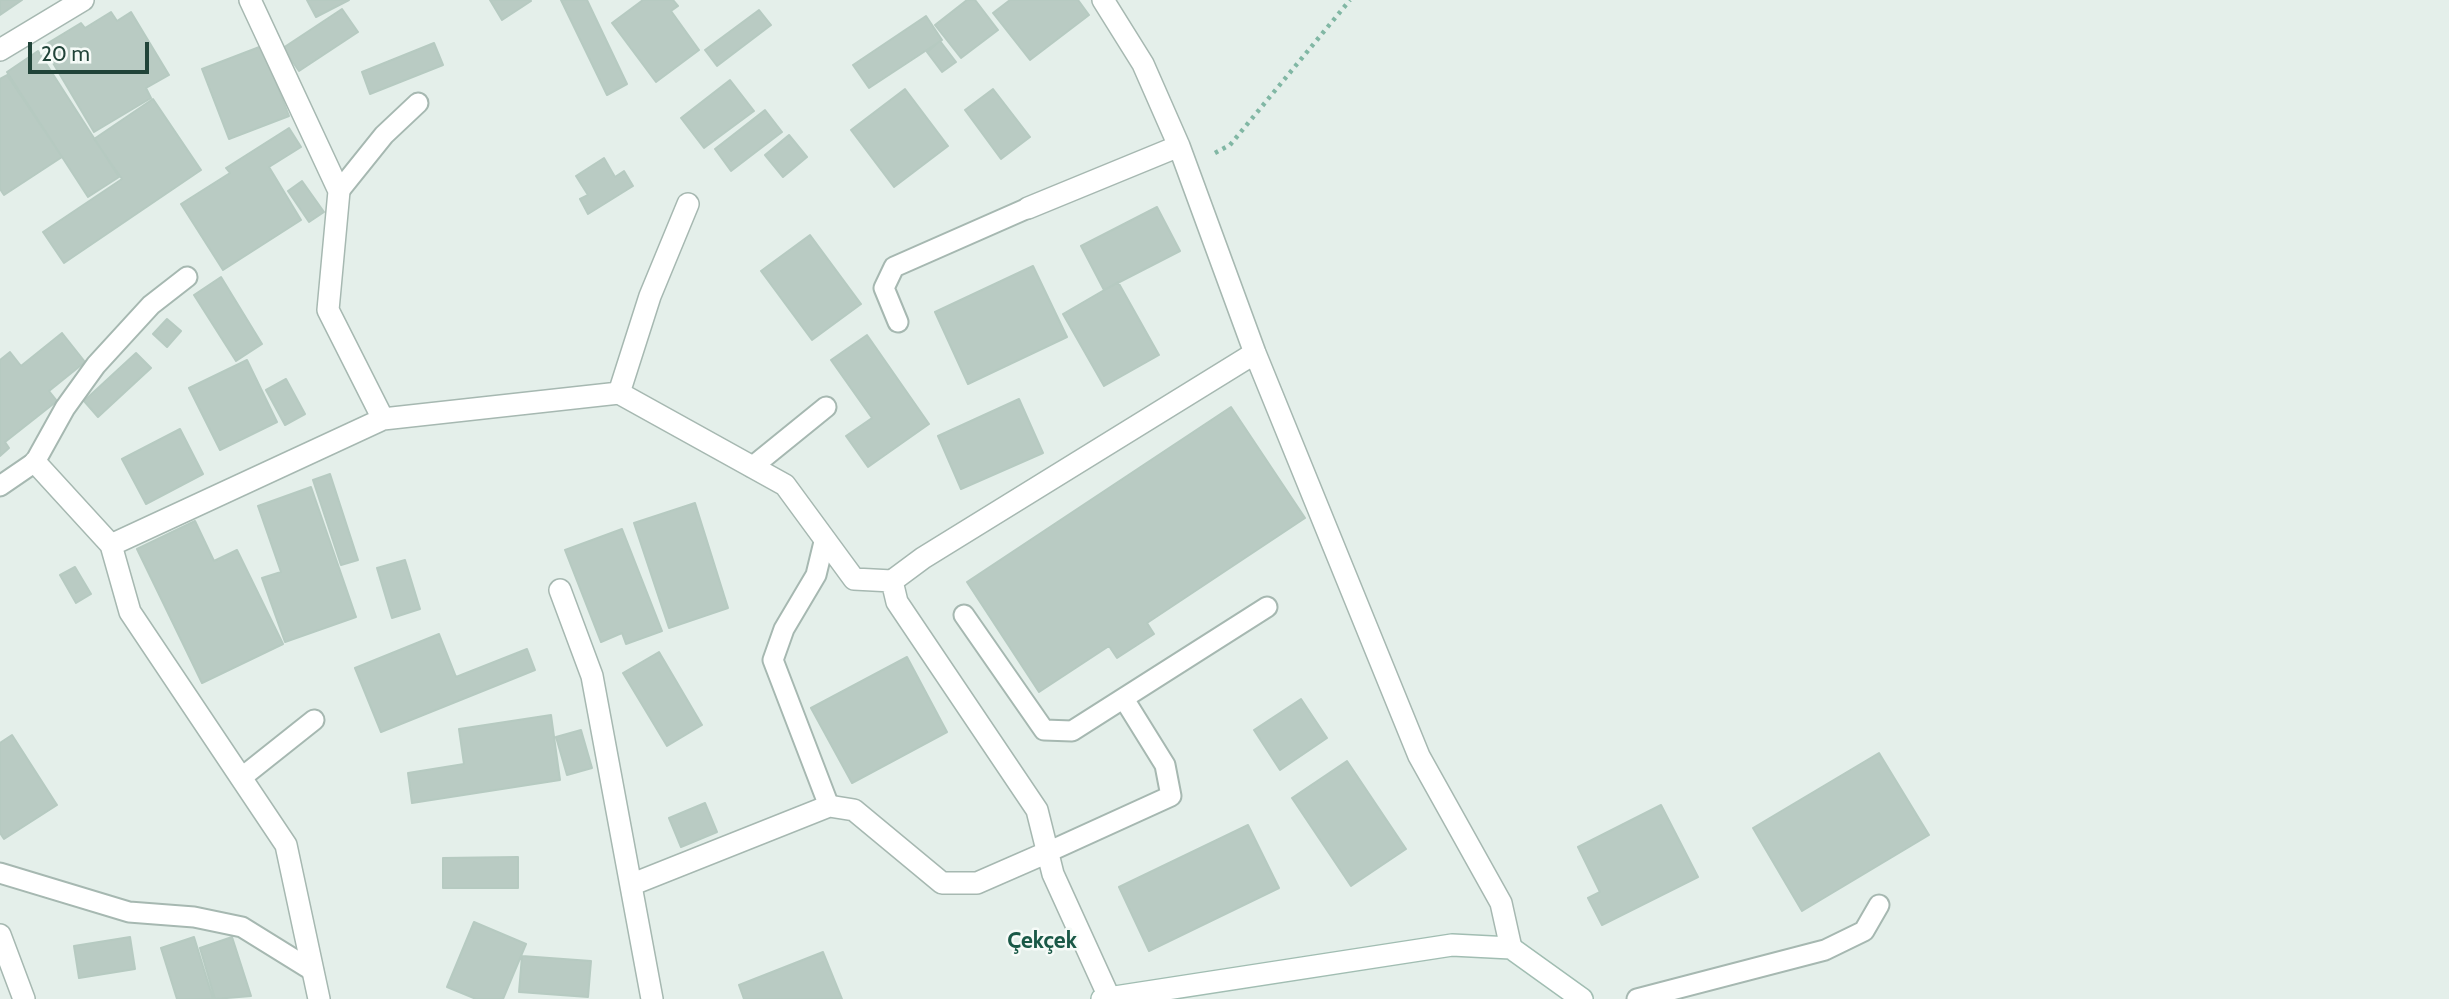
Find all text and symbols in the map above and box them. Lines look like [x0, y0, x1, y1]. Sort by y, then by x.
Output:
scale bar [32, 28, 152, 72]
text: 20 m [41, 41, 90, 66]
district label: Çekçek [1007, 927, 1077, 955]

